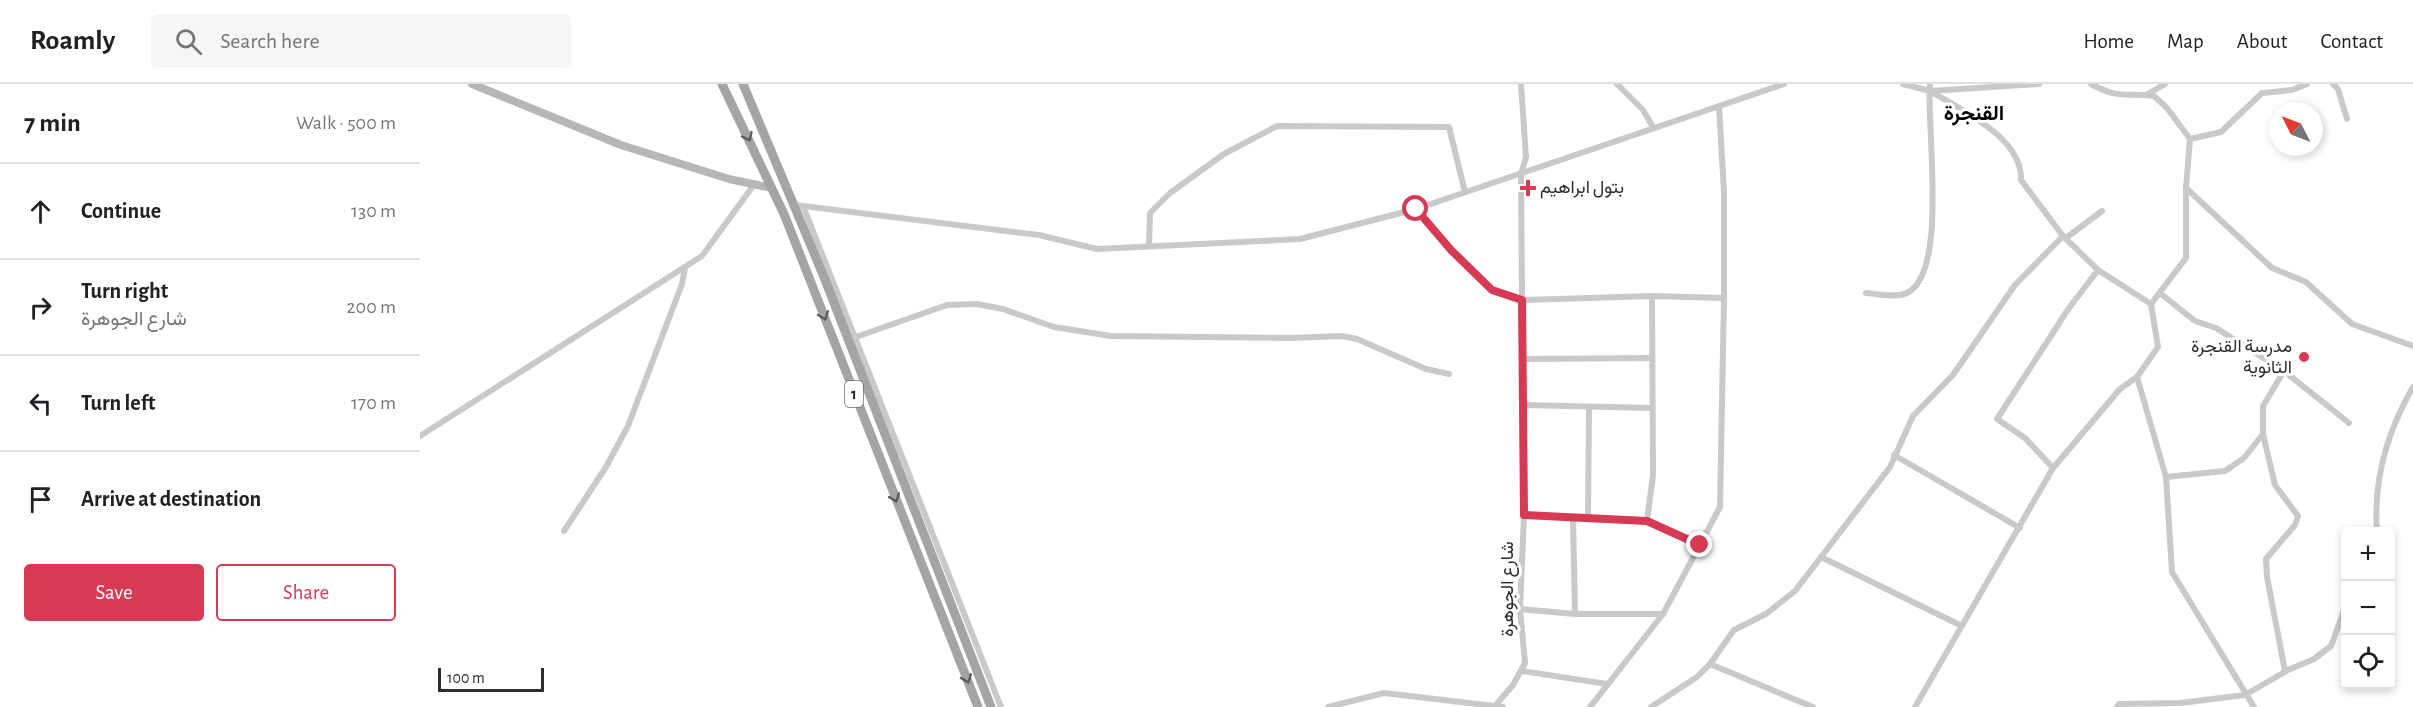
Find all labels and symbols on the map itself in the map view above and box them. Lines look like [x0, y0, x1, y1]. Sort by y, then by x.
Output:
north arrow [2269, 102, 2323, 156]
district label: القنجرة [1944, 103, 2004, 126]
one-way arrow [740, 130, 752, 141]
place label: بتول ابراهيم [1540, 179, 1624, 199]
marker: بتول ابراهيم [1521, 181, 1535, 195]
route start [1402, 195, 1428, 221]
one-way arrow [817, 310, 829, 321]
place label: مدرسة القنجرة الثانوية [2191, 338, 2292, 378]
marker: مدرسة القنجرة الثانوية [2297, 350, 2311, 364]
road number: 1 [845, 381, 863, 407]
one-way arrow [888, 491, 900, 502]
route end [1686, 531, 1712, 557]
street label: شارع الجوهرة [1499, 541, 1519, 637]
scale bar [438, 665, 544, 692]
one-way arrow [959, 673, 972, 684]

